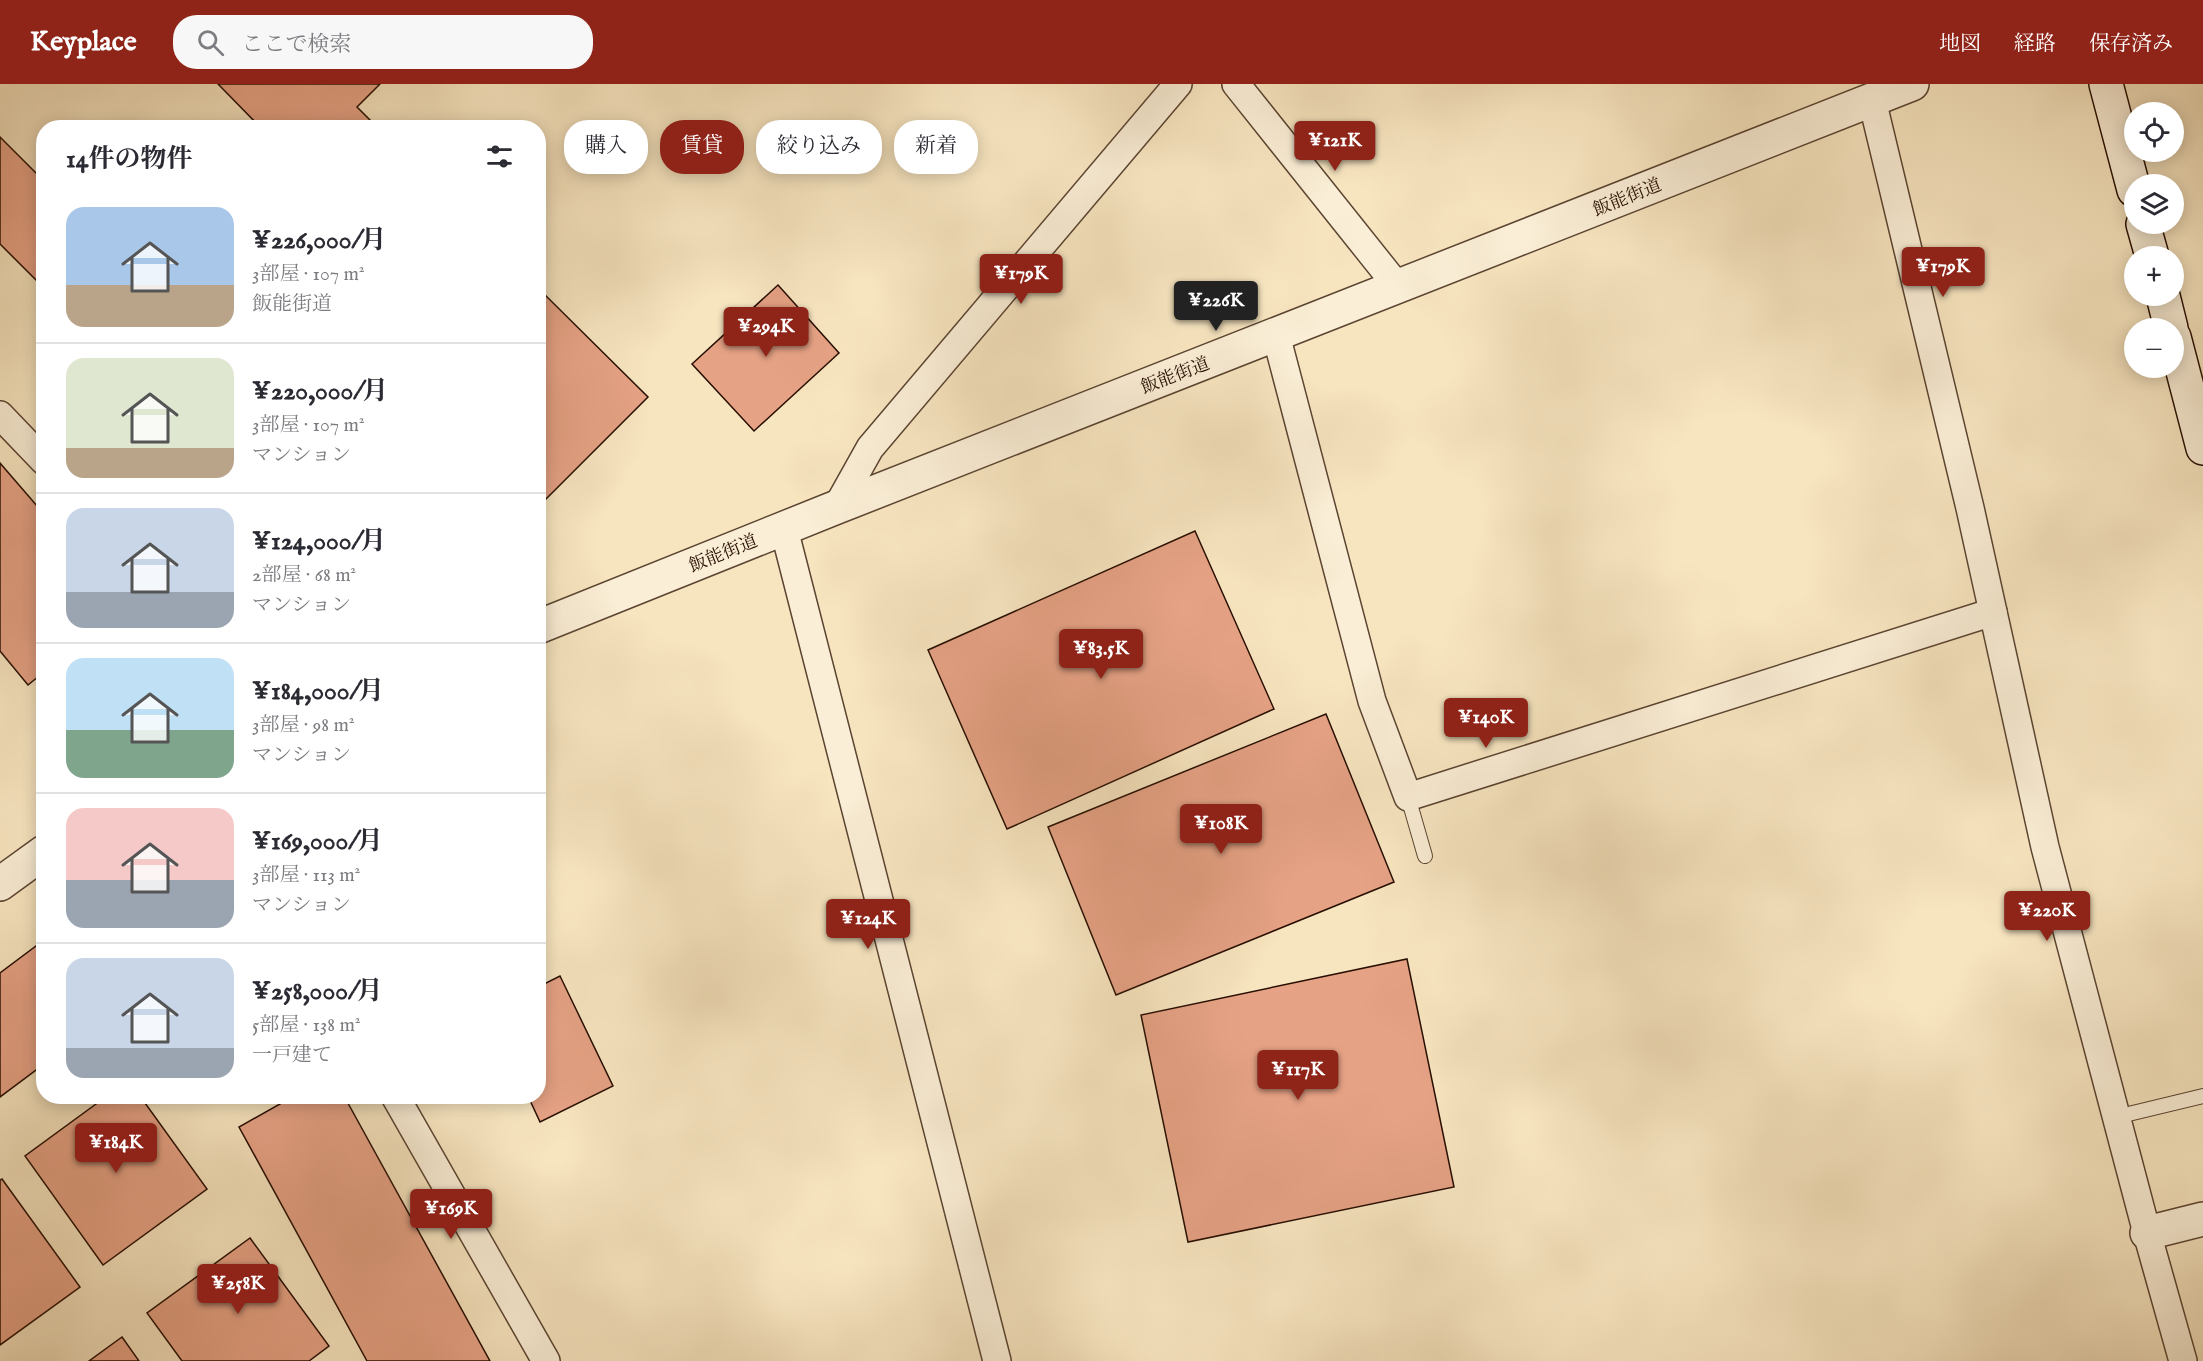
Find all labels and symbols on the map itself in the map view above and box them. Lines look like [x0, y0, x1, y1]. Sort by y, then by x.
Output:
pin: ¥121K [1293, 121, 1377, 172]
street label: 飯能街道 [1590, 174, 1665, 223]
pin: ¥179K [1901, 247, 1985, 298]
pin: ¥179K [979, 254, 1063, 305]
pin: ¥226K [1174, 281, 1258, 332]
pin: ¥294K [724, 307, 808, 358]
street label: 飯能街道 [1138, 353, 1213, 400]
street label: 飯能街道 [686, 530, 761, 579]
pin: ¥83.5K [1052, 629, 1150, 680]
pin: ¥140K [1444, 698, 1528, 749]
pin: ¥108K [1179, 804, 1263, 855]
pin: ¥220K [2005, 891, 2089, 942]
pin: ¥124K [826, 899, 910, 950]
pin: ¥117K [1256, 1050, 1340, 1101]
pin: ¥184K [74, 1123, 158, 1174]
pin: ¥169K [409, 1189, 493, 1240]
pin: ¥258K [196, 1264, 280, 1315]

